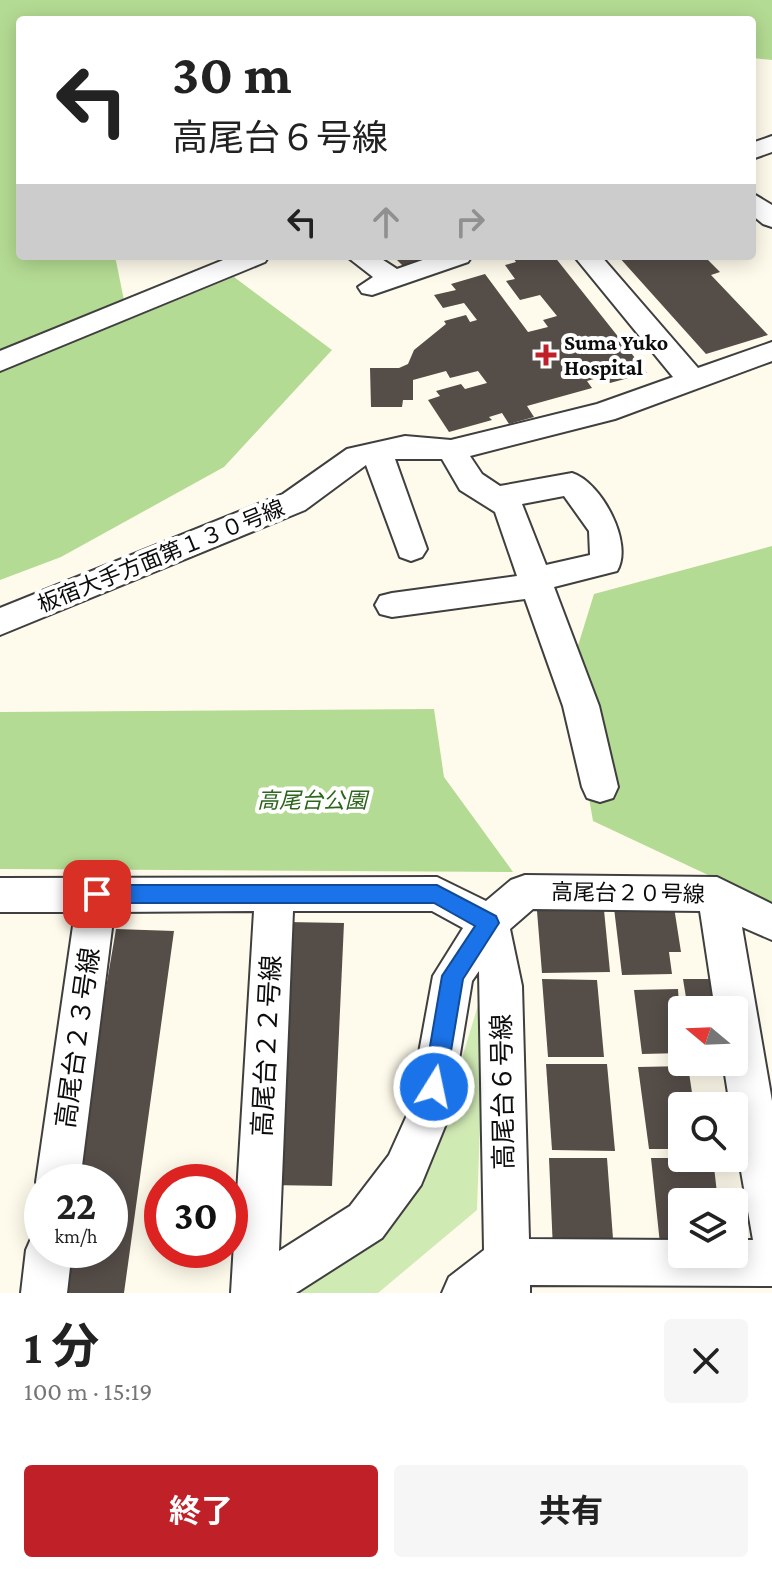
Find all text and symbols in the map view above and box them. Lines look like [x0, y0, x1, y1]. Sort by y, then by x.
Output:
text: 30 m [172, 43, 292, 105]
icon: left [40, 48, 144, 152]
text: 高尾台６号線 [172, 118, 388, 158]
icon: left [280, 200, 324, 244]
icon: ahead [364, 200, 408, 244]
icon: right [448, 200, 492, 244]
place label: Suma Yuko Hospital [564, 330, 668, 380]
marker: Suma Yuko Hospital [535, 344, 557, 366]
street label: 板宿大手方面第１３０号線 [34, 495, 288, 617]
park label: 高尾台公園 [257, 788, 370, 813]
pin [63, 860, 131, 928]
icon: arrive [75, 872, 119, 916]
street label: 高尾台２０号線 [551, 879, 705, 907]
street label: 高尾台２３号線 [51, 946, 105, 1130]
street label: 高尾台２２号線 [248, 954, 286, 1138]
north arrow [668, 996, 748, 1076]
map controls [668, 996, 748, 1268]
street label: 高尾台６号線 [487, 1014, 519, 1170]
position arrow [392, 1045, 476, 1129]
button: search [668, 1092, 748, 1172]
speed limit sign: 30 [144, 1164, 248, 1268]
text: 22 [56, 1183, 96, 1228]
button: layers [668, 1188, 748, 1268]
text: km/h [54, 1225, 98, 1247]
button: close [664, 1319, 748, 1403]
text: 1 分 [24, 1320, 99, 1373]
text: 100 m · 15:19 [24, 1377, 152, 1406]
button: 終了 [24, 1465, 378, 1557]
button: 共有 [394, 1465, 748, 1557]

